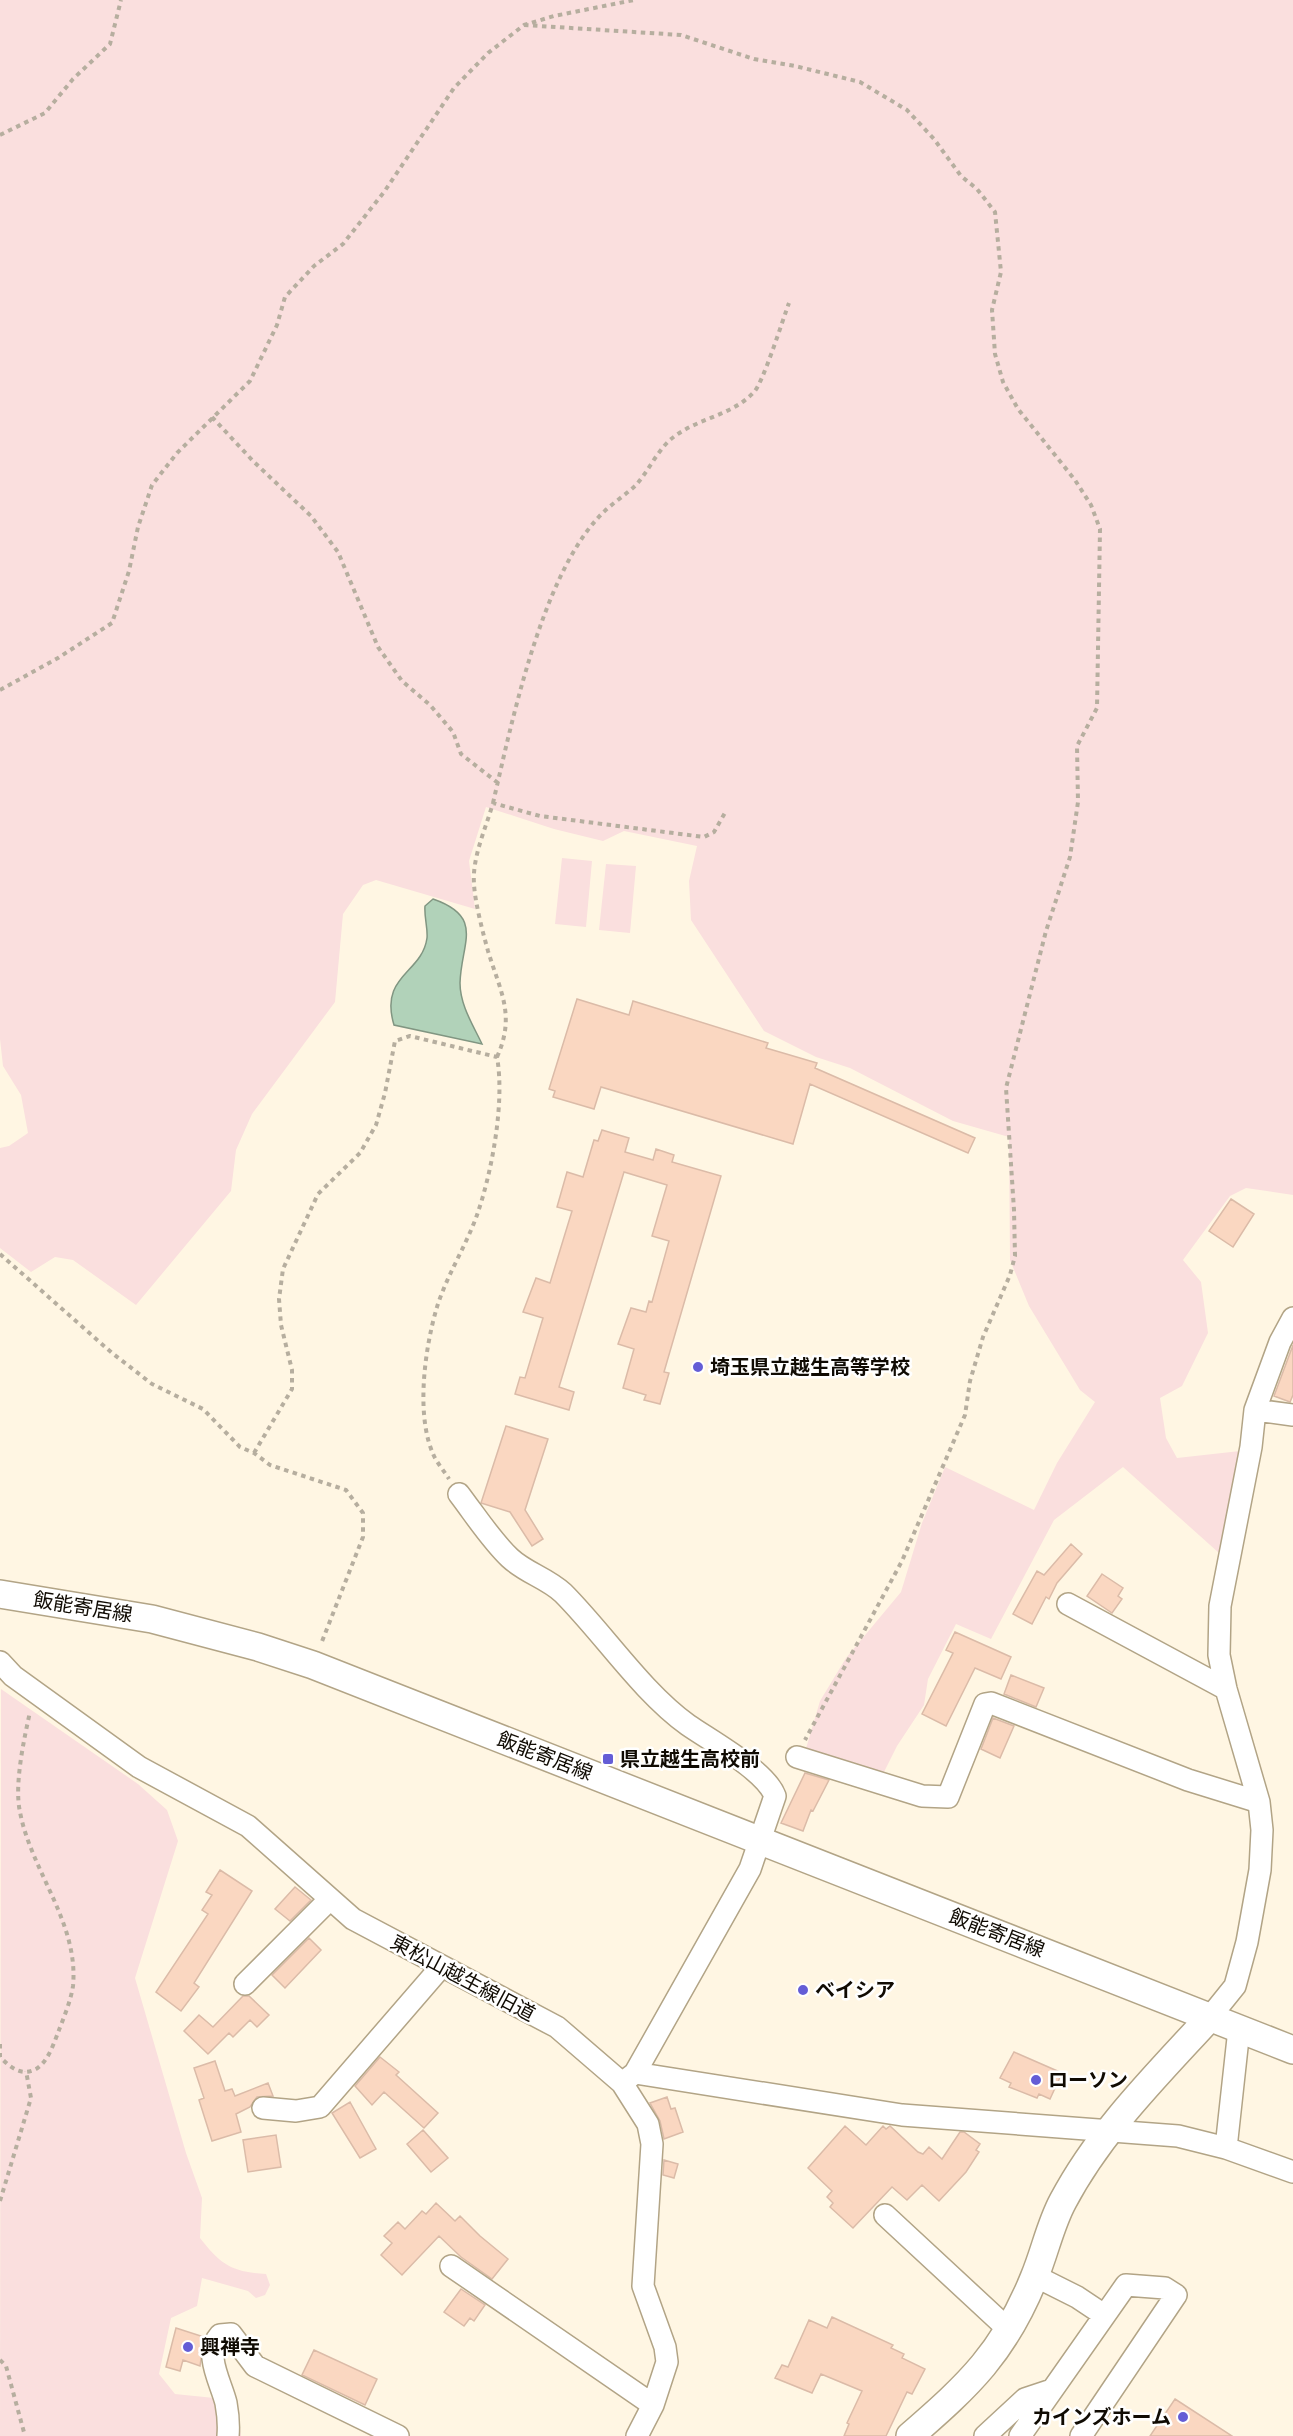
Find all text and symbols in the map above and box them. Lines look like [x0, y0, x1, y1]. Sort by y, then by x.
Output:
place label: 埼玉県立越生高等学校 [710, 1355, 910, 1379]
marker: 埼玉県立越生高等学校 [691, 1360, 705, 1374]
street label: 飯能寄居線 [32, 1587, 134, 1627]
street label: 飯能寄居線 [494, 1727, 596, 1785]
place label: 県立越生高校前 [620, 1747, 760, 1771]
marker: 県立越生高校前 [601, 1752, 615, 1766]
street label: 飯能寄居線 [946, 1904, 1048, 1962]
street label: 東松山越生線旧道 [387, 1930, 539, 2026]
place label: ベイシア [815, 1978, 895, 2002]
marker: ベイシア [796, 1983, 810, 1997]
place label: ローソン [1048, 2068, 1128, 2092]
marker: ローソン [1029, 2073, 1043, 2087]
place label: 興禅寺 [200, 2335, 260, 2359]
marker: 興禅寺 [181, 2340, 195, 2354]
place label: カインズホーム [1032, 2405, 1171, 2429]
marker: カインズホーム [1176, 2410, 1190, 2424]

